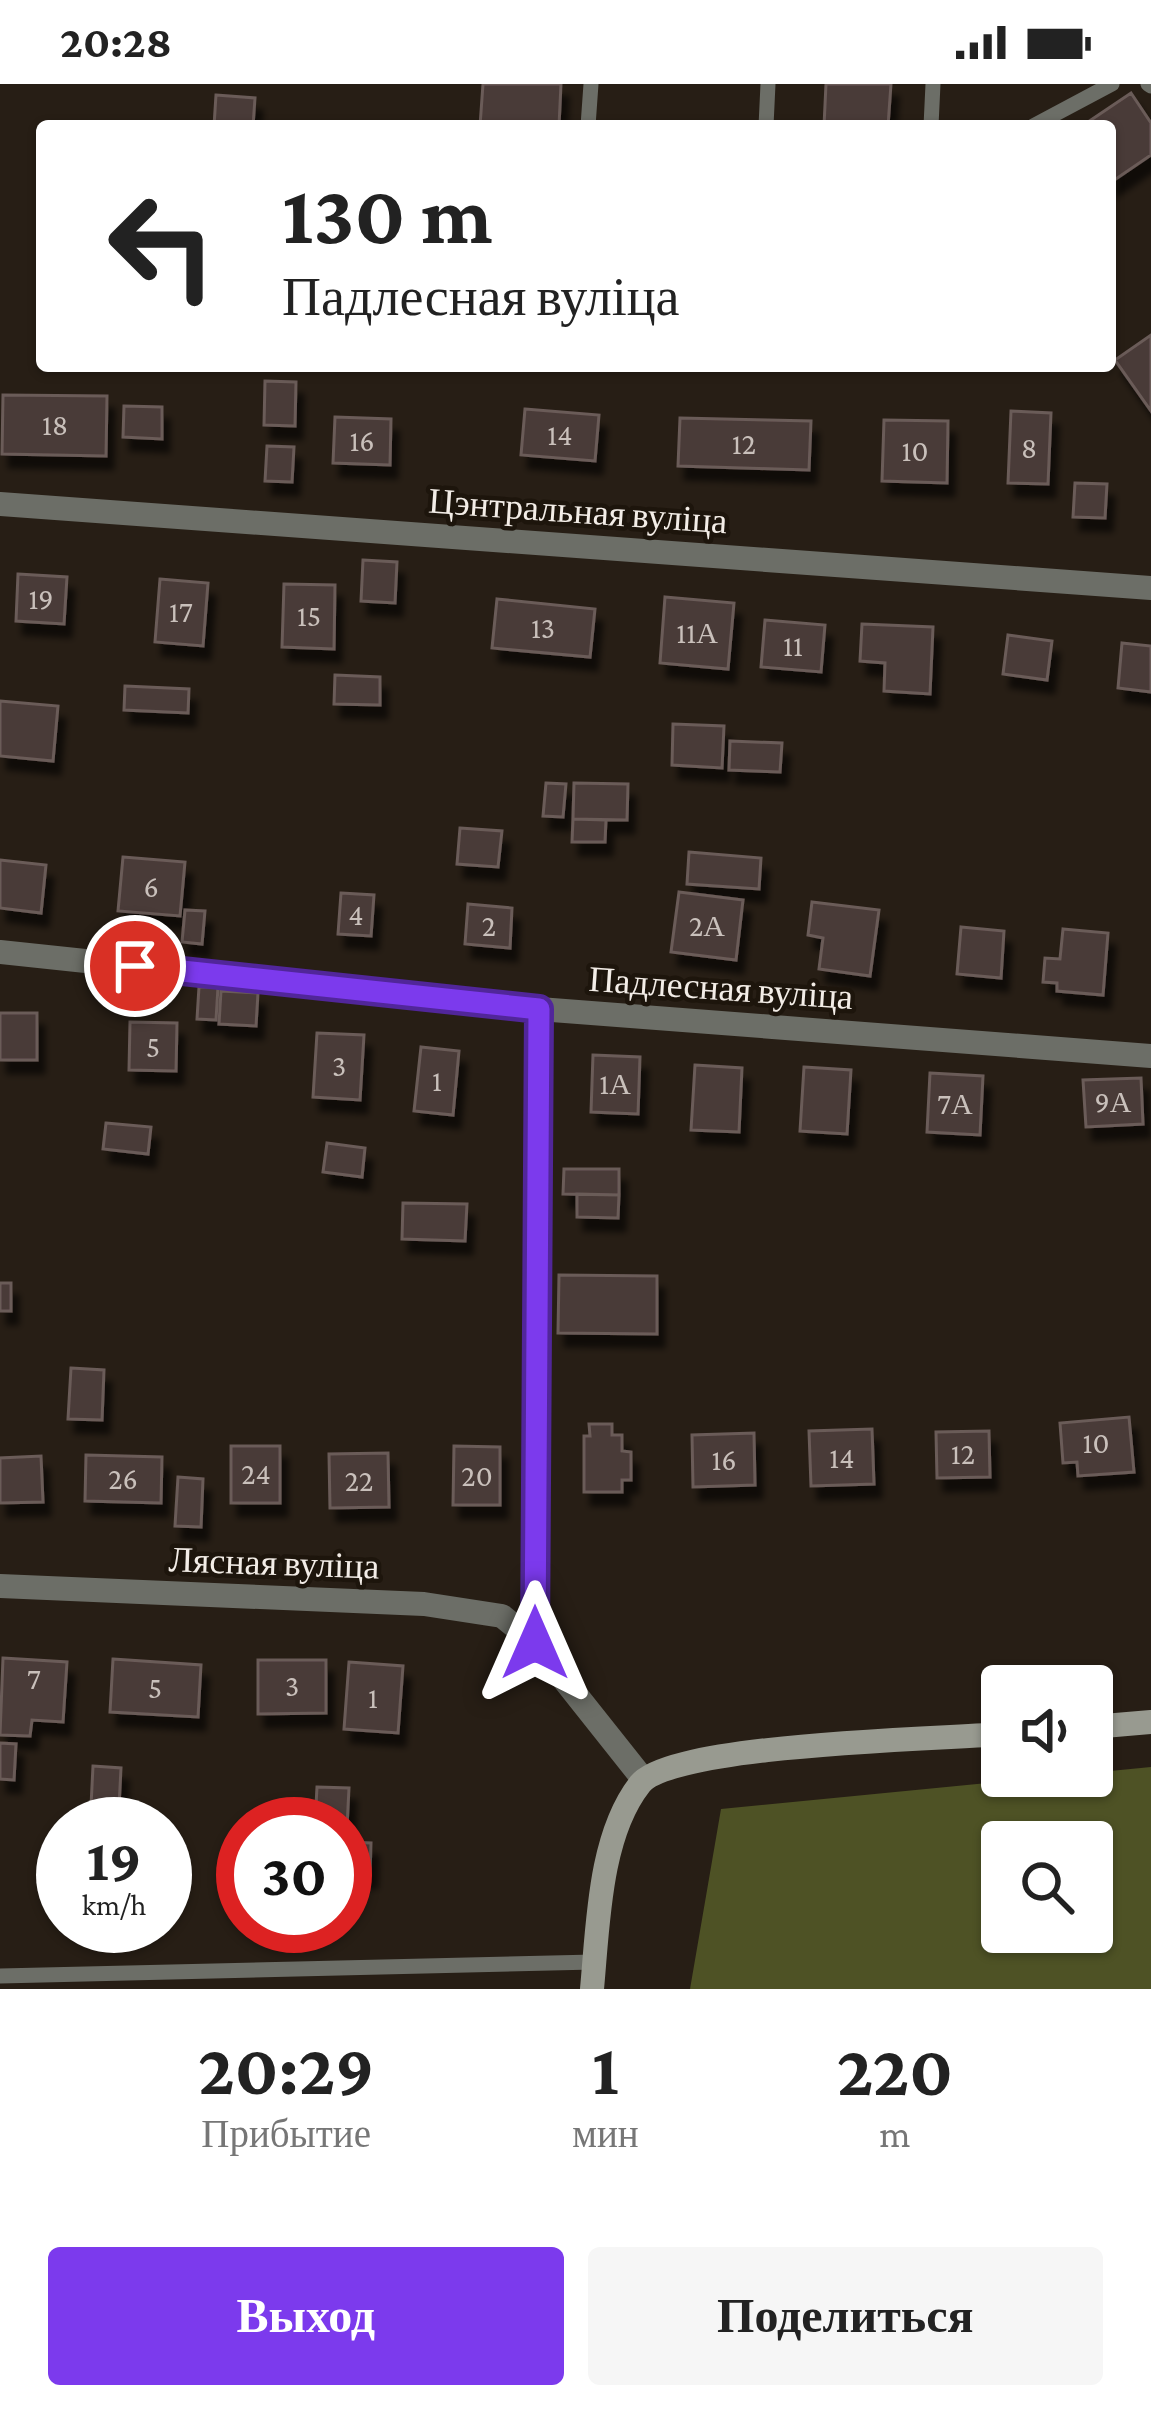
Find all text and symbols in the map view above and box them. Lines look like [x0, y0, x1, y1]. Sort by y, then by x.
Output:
text: 20:28 [60, 17, 172, 67]
icon: left [84, 168, 240, 324]
text: 130 m [282, 168, 493, 261]
text: Падлесная вуліца [282, 267, 680, 327]
house number: 18 [42, 408, 68, 441]
house number: 14 [547, 418, 573, 451]
house number: 16 [349, 424, 375, 457]
house number: 12 [732, 427, 756, 460]
house number: 8 [1021, 431, 1037, 464]
house number: 10 [902, 434, 928, 467]
street label: Цэнтральная вуліца [427, 481, 729, 541]
house number: 19 [28, 582, 54, 615]
house number: 17 [169, 595, 193, 628]
house number: 15 [297, 599, 321, 632]
house number: 13 [531, 611, 555, 644]
house number: 11А [676, 616, 718, 649]
house number: 11 [783, 629, 803, 662]
house number: 6 [143, 870, 159, 903]
house number: 4 [348, 898, 364, 931]
house number: 2 [482, 909, 496, 942]
house number: 2А [689, 909, 725, 942]
pin [84, 915, 186, 1017]
icon: arrive [102, 933, 168, 999]
street label: Падлесная вуліца [587, 959, 855, 1017]
house number: 5 [146, 1030, 160, 1063]
house number: 3 [332, 1049, 346, 1082]
house number: 1 [432, 1064, 442, 1097]
house number: 1А [599, 1067, 631, 1100]
house number: 9А [1095, 1085, 1132, 1118]
house number: 7А [937, 1087, 973, 1120]
house number: 10 [1083, 1426, 1109, 1459]
house number: 12 [951, 1437, 975, 1470]
house number: 14 [829, 1441, 855, 1474]
house number: 16 [711, 1443, 737, 1476]
house number: 24 [241, 1457, 271, 1490]
house number: 20 [461, 1459, 493, 1492]
house number: 26 [108, 1462, 138, 1495]
house number: 22 [345, 1464, 373, 1497]
street label: Лясная вуліца [168, 1539, 380, 1587]
position arrow [472, 1580, 598, 1706]
house number: 7 [27, 1662, 41, 1695]
map controls [981, 1665, 1113, 1953]
button: sound [981, 1665, 1113, 1797]
house number: 3 [285, 1669, 299, 1702]
house number: 5 [148, 1671, 162, 1704]
house number: 1 [368, 1681, 378, 1714]
speed limit sign: 30 [216, 1797, 372, 1953]
button: search [981, 1821, 1113, 1953]
text: 19 [86, 1826, 142, 1893]
text: km/h [82, 1888, 146, 1921]
text: 20:29 [198, 2029, 374, 2109]
text: 1 [592, 2029, 619, 2109]
text: 220 [837, 2030, 953, 2110]
text: Прибытие [201, 2112, 371, 2155]
text: мин [572, 2112, 639, 2155]
text: m [879, 2112, 911, 2155]
button: Выход [48, 2247, 564, 2385]
button: Поделиться [588, 2247, 1103, 2385]

